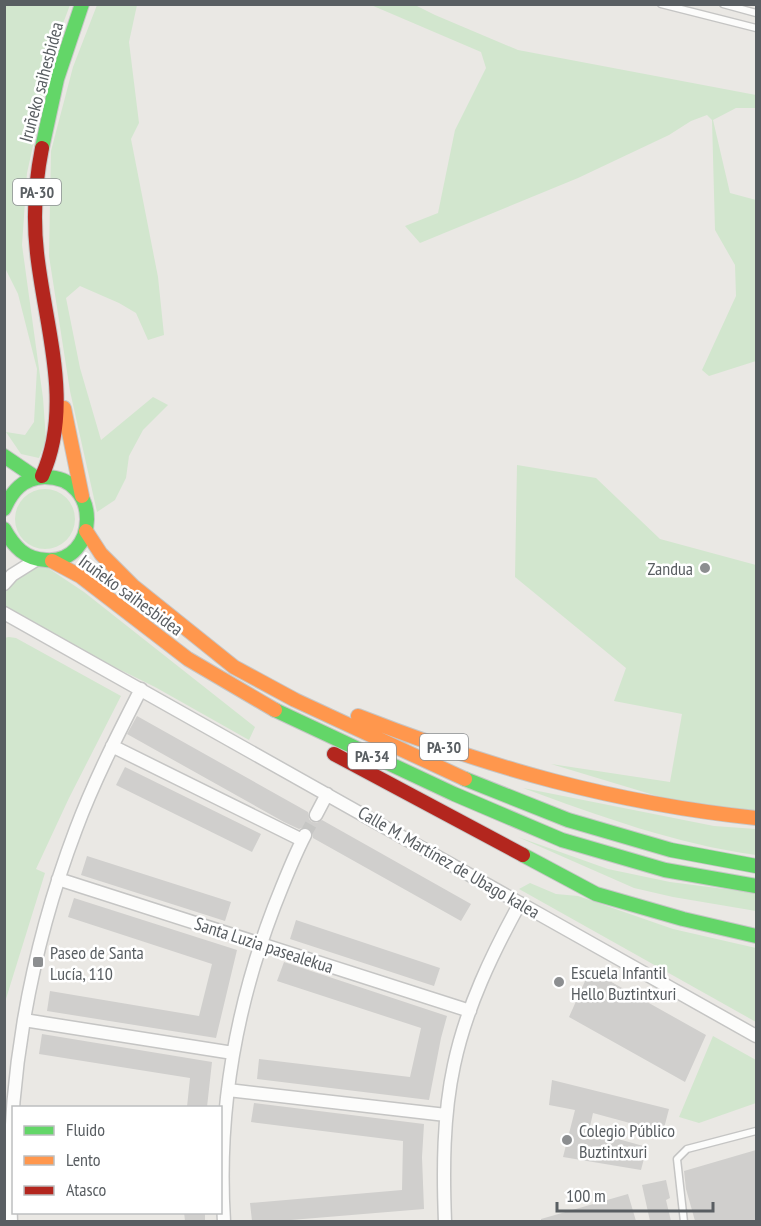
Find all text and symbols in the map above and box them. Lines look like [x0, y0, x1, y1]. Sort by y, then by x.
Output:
street label: Iruñeko saihesbidea [14, 19, 68, 145]
road number: PA-30 [13, 179, 61, 205]
street label: Iruñeko saihesbidea [74, 549, 188, 641]
place label: Zandua [647, 557, 693, 580]
marker: Zandua [698, 561, 712, 575]
road number: PA-30 [420, 734, 468, 760]
road number: PA-34 [348, 743, 396, 769]
street label: Calle M. Martínez de Ubago kalea [354, 801, 544, 923]
street label: Santa Luzia pasealekua [192, 912, 336, 978]
place label: Paseo de Santa Lucía, 110 [50, 941, 144, 985]
marker: Paseo de Santa Lucía, 110 [31, 955, 45, 969]
place label: Escuela Infantil Hello Buztintxuri [571, 961, 676, 1005]
marker: Escuela Infantil Hello Buztintxuri [552, 975, 566, 989]
legend [12, 1106, 222, 1214]
text: Fluido [66, 1118, 105, 1141]
place label: Colegio Público Buztintxuri [579, 1119, 675, 1163]
marker: Colegio Público Buztintxuri [560, 1133, 574, 1147]
text: Lento [66, 1148, 101, 1171]
scale bar [557, 1175, 713, 1213]
text: Atasco [66, 1178, 107, 1201]
text: 100 m [566, 1184, 606, 1207]

